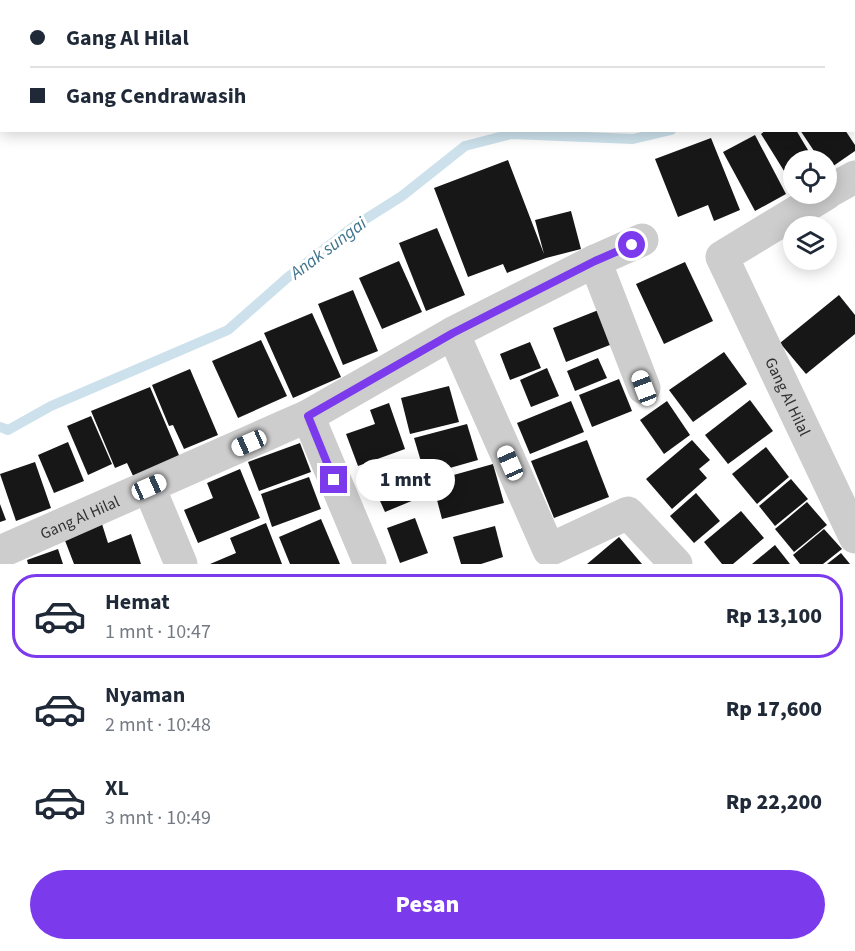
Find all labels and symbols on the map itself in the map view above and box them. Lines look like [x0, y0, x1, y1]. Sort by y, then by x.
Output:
water label: Anak sungai [284, 211, 372, 286]
route start [618, 231, 645, 258]
street label: Gang Al Hilal [759, 354, 815, 440]
car [629, 368, 659, 408]
car [229, 427, 269, 459]
car [494, 443, 526, 483]
callout: 1 mnt [355, 459, 454, 501]
route end [320, 466, 347, 493]
car [129, 471, 169, 503]
street label: Gang Al Hilal [37, 491, 123, 545]

